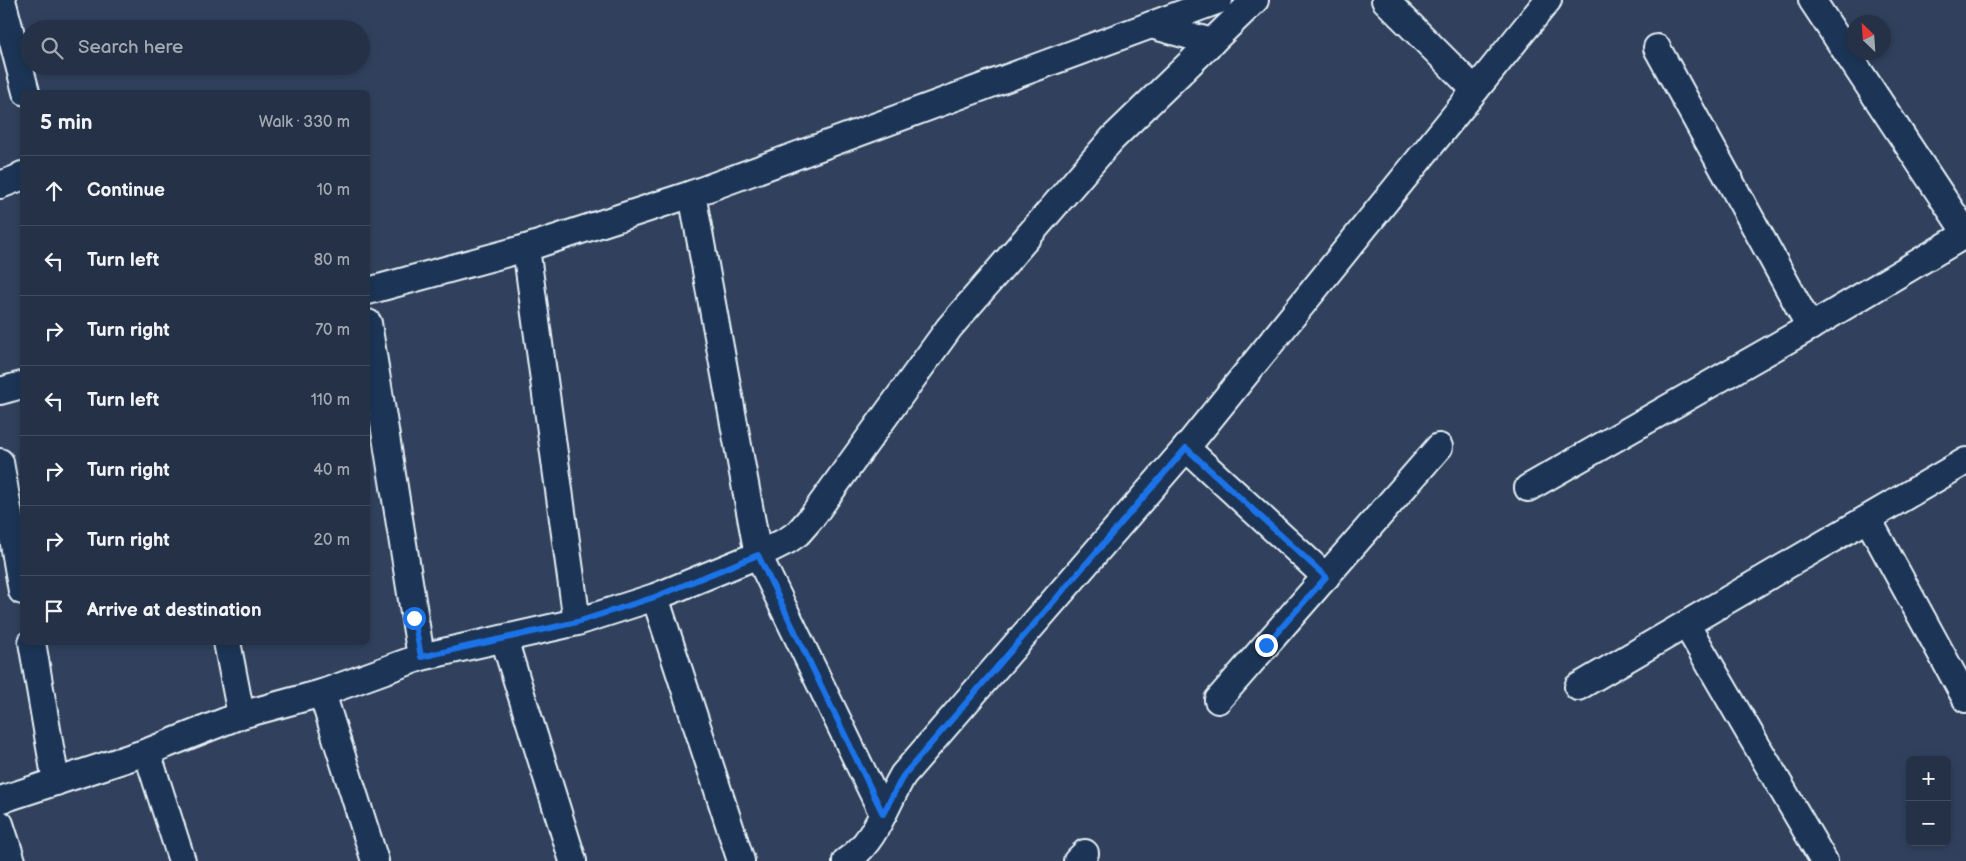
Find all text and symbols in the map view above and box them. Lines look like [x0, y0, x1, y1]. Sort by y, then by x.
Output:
north arrow [1846, 15, 1891, 60]
search box [20, 20, 370, 75]
icon: search [38, 34, 66, 62]
text: Search here [78, 36, 183, 59]
text: 5 min [40, 110, 93, 135]
text: Walk · 330 m [259, 113, 350, 132]
icon: ahead [40, 177, 68, 205]
text: Continue [87, 179, 165, 202]
text: 10 m [317, 181, 350, 200]
icon: left [40, 247, 68, 275]
text: Turn left [87, 249, 159, 272]
text: 80 m [314, 251, 350, 270]
icon: right [40, 317, 68, 345]
text: Turn right [87, 319, 170, 342]
text: 70 m [315, 321, 350, 340]
icon: left [40, 387, 68, 415]
text: Turn left [87, 389, 159, 412]
text: 110 m [311, 391, 350, 410]
icon: right [40, 457, 68, 485]
text: Turn right [87, 459, 170, 482]
text: 40 m [313, 461, 350, 480]
icon: right [40, 527, 68, 555]
text: Turn right [87, 529, 170, 552]
text: 20 m [314, 531, 350, 550]
icon: arrive [40, 597, 68, 625]
text: Arrive at destination [87, 599, 262, 622]
route start [403, 607, 426, 630]
route end [1255, 634, 1278, 657]
map controls [1906, 756, 1951, 846]
button: + [1906, 756, 1951, 801]
button: − [1906, 801, 1951, 846]

